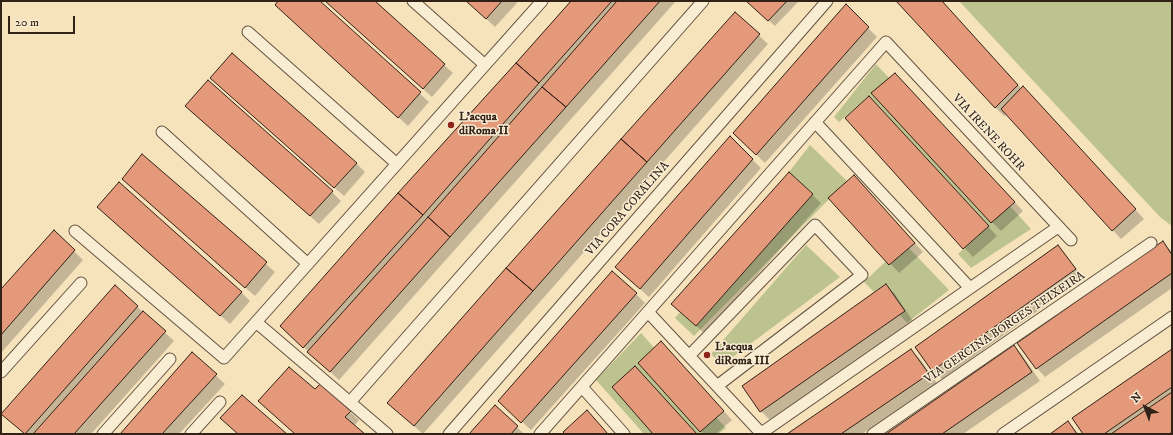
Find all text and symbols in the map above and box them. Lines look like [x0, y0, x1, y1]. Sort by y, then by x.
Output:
scale bar [10, 8, 77, 34]
text: 20 m [15, 15, 39, 30]
street label: VIA IRENE ROHR [949, 92, 1027, 174]
place label: L'acqua diRoma II [459, 111, 508, 139]
marker: L'acqua diRoma II [446, 120, 456, 130]
street label: VIA CORA CORALINA [583, 159, 673, 259]
street label: VIA GERCINA BORGES TEIXEIRA [922, 269, 1088, 387]
place label: L'acqua diRoma III [715, 341, 769, 369]
marker: L'acqua diRoma III [702, 350, 712, 360]
north arrow [1125, 387, 1165, 427]
text: N [1129, 390, 1145, 406]

